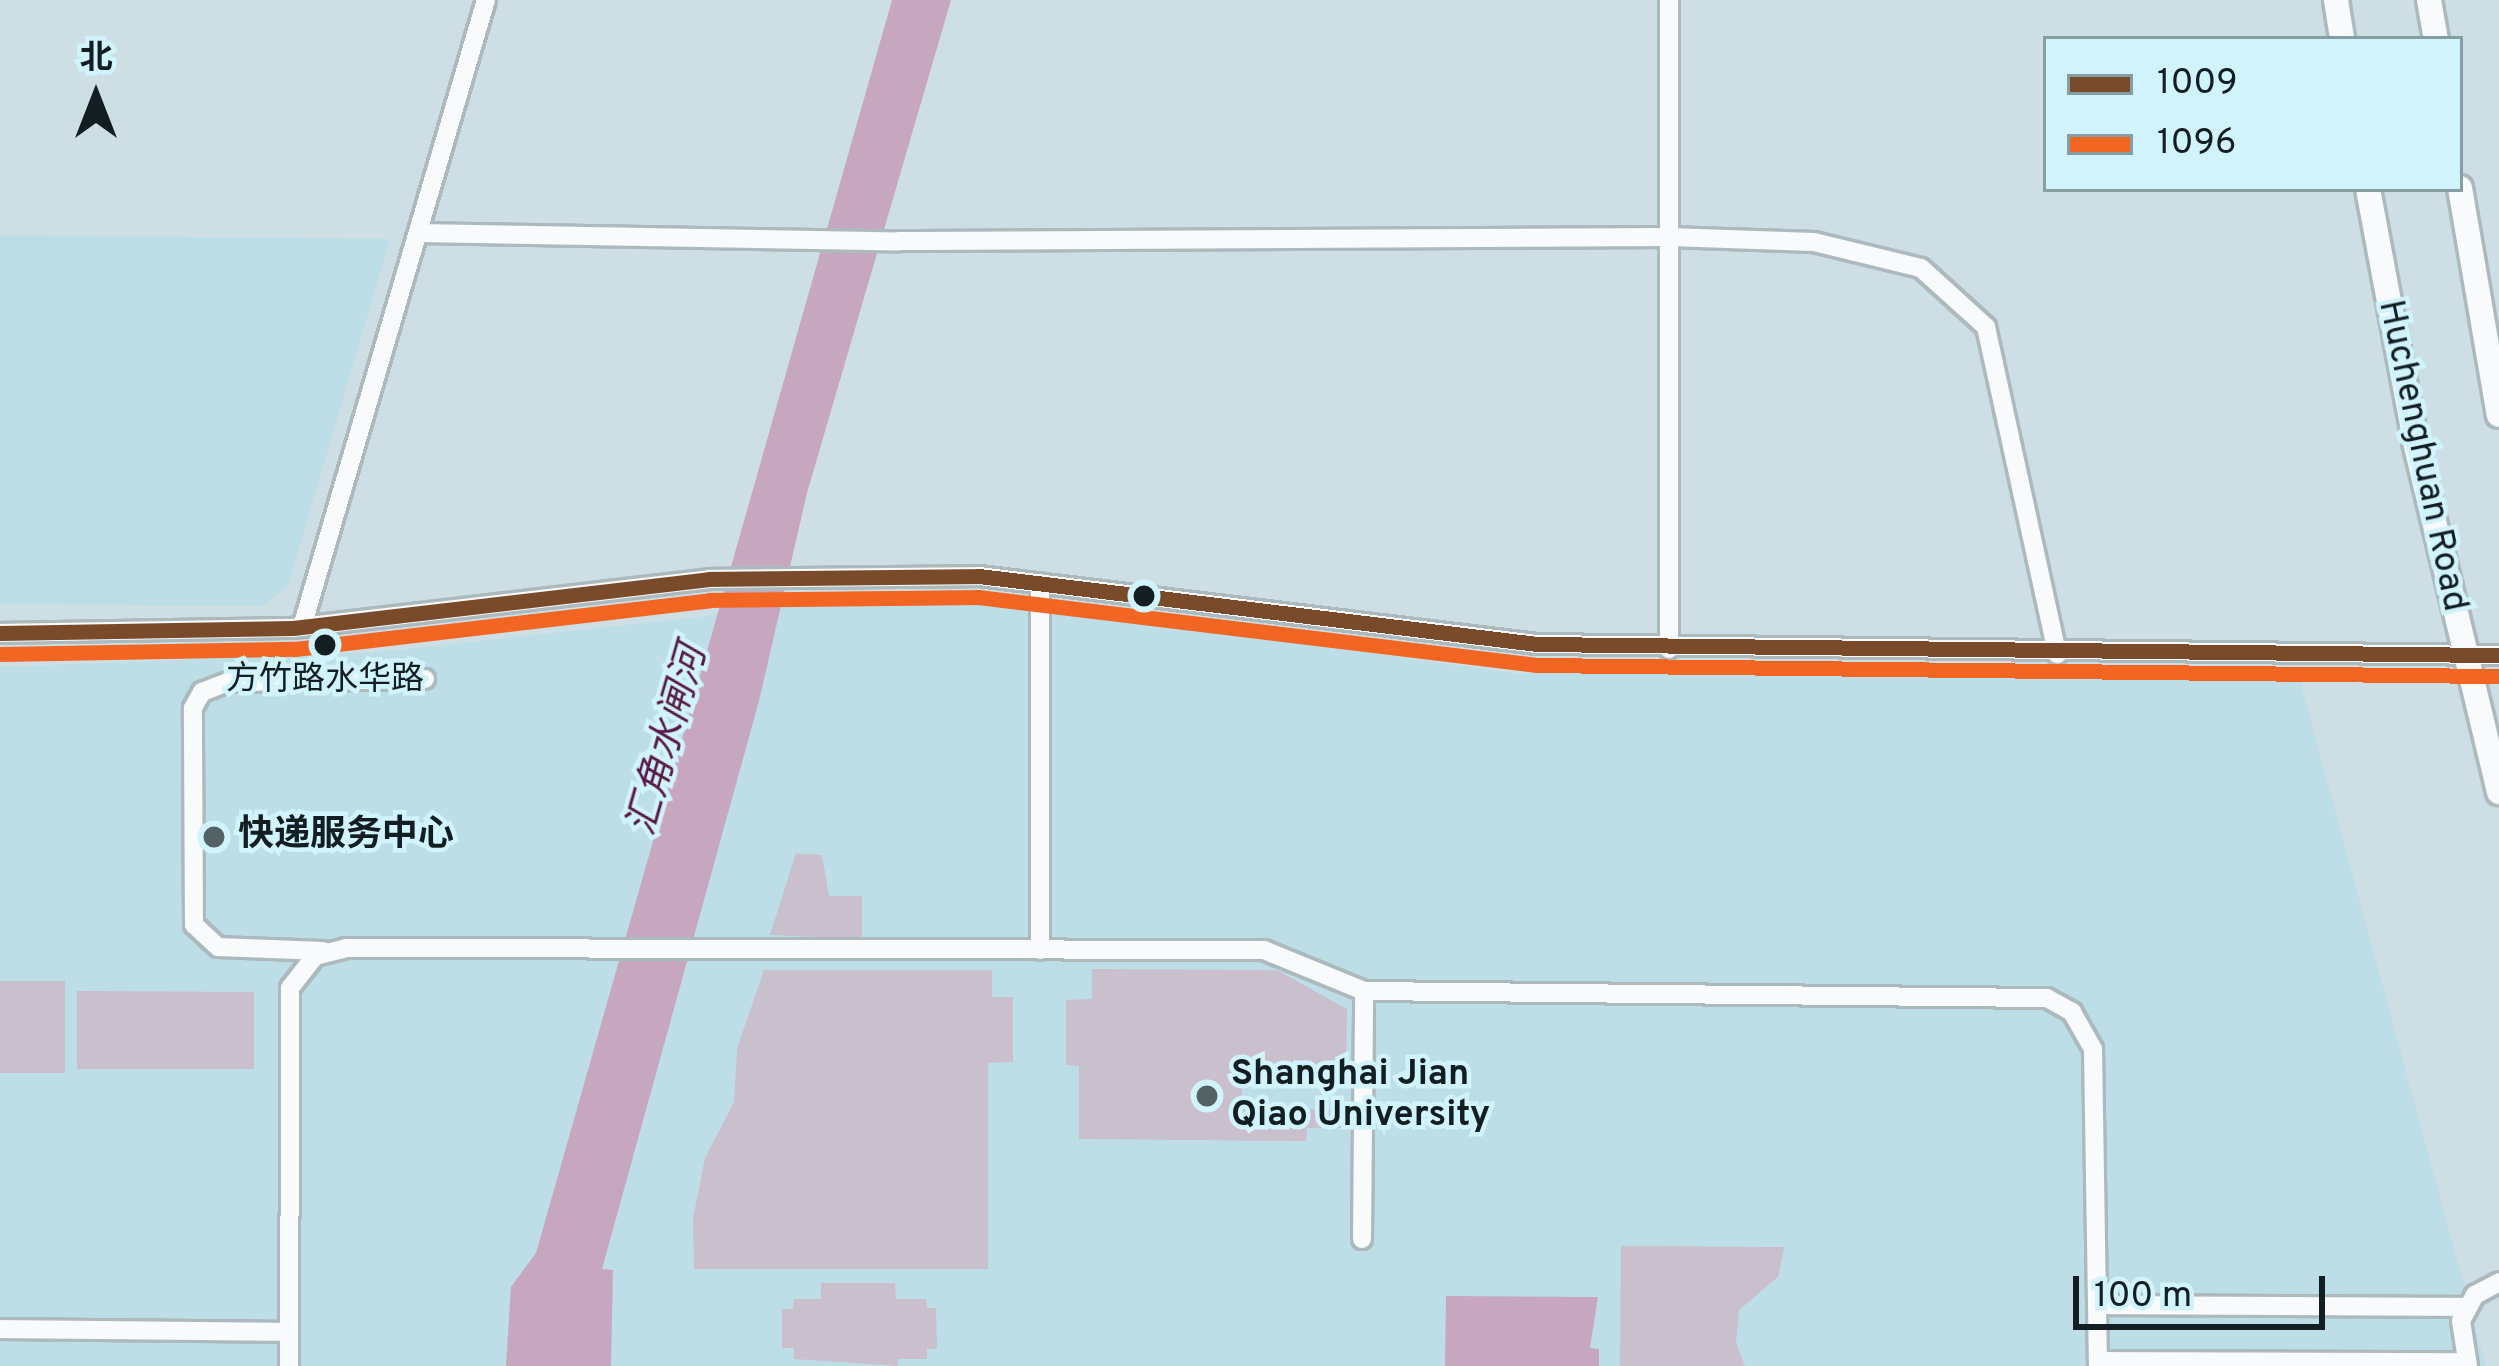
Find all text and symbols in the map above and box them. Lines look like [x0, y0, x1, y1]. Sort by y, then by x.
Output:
north arrow [36, 36, 156, 156]
legend [2043, 36, 2463, 192]
text: 北 [80, 39, 113, 81]
text: 1009 [2157, 61, 2238, 107]
text: 1096 [2157, 121, 2237, 167]
street label: Huchenghuan Road [2367, 296, 2475, 616]
unlabelled marker [1133, 585, 1155, 607]
marker: 方竹路水华路 [314, 634, 336, 656]
water label: 汇角水闸河 [621, 641, 719, 841]
place label: 方竹路水华路 [226, 662, 424, 702]
place label: 快递服务中心 [238, 815, 454, 859]
marker: 快递服务中心 [201, 824, 227, 850]
place label: Shanghai Jian Qiao University [1231, 1053, 1490, 1138]
marker: Shanghai Jian Qiao University [1194, 1083, 1220, 1109]
scale bar [2079, 1252, 2331, 1326]
text: 100 m [2094, 1274, 2192, 1320]

